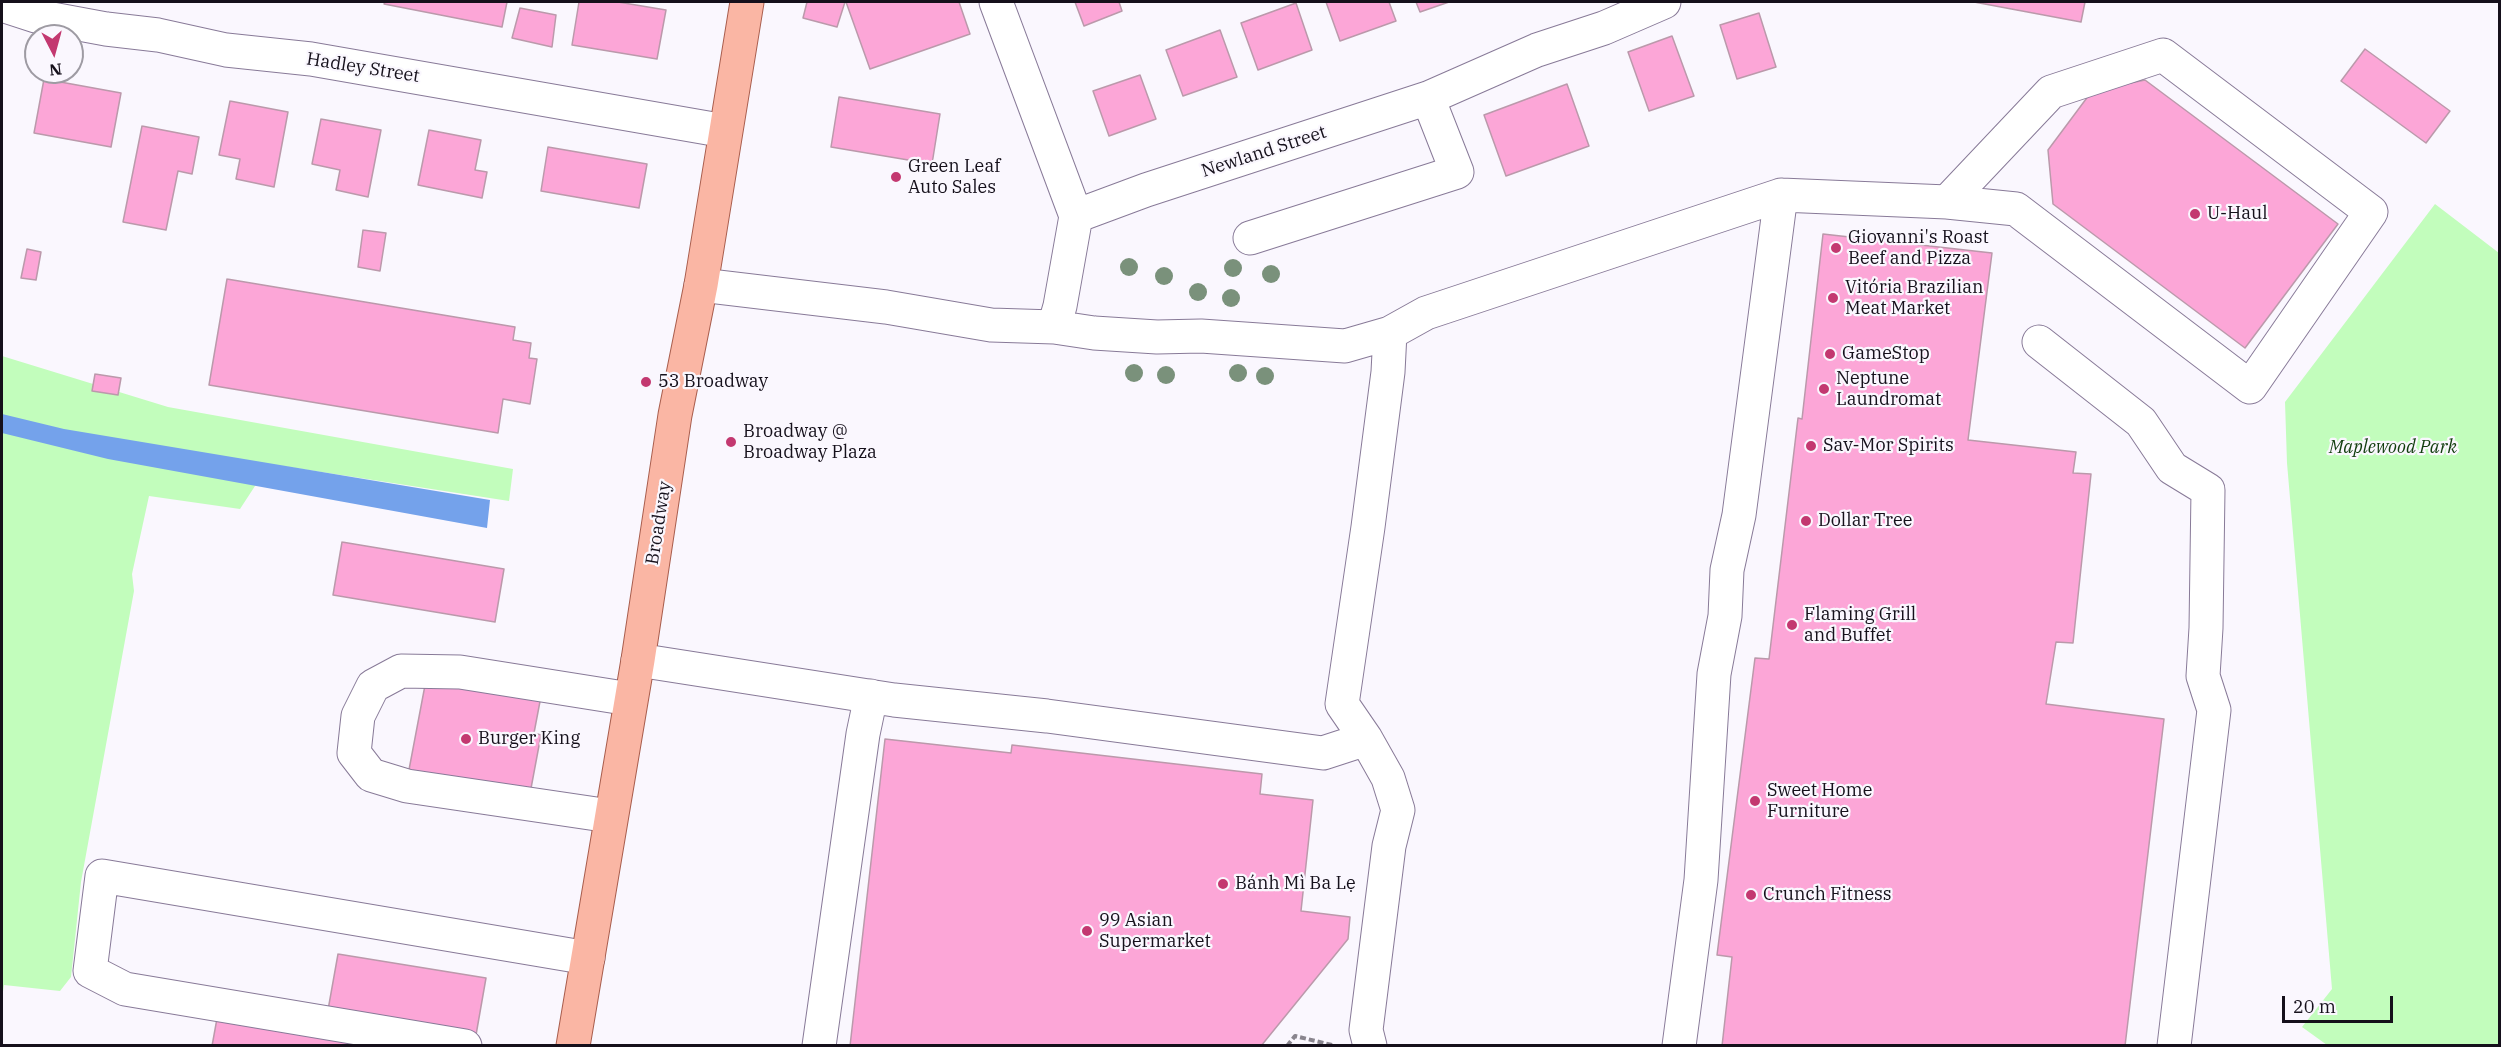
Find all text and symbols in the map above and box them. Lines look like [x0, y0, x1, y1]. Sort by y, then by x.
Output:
north arrow [24, 24, 84, 84]
street label: Hadley Street [305, 48, 421, 88]
text: N [48, 59, 63, 81]
street label: Newland Street [1199, 122, 1329, 182]
place label: Green Leaf Auto Sales [908, 156, 1000, 198]
marker: Green Leaf Auto Sales [889, 170, 903, 184]
place label: U-Haul [2207, 203, 2268, 225]
marker: U-Haul [2188, 207, 2202, 221]
place label: Giovanni's Roast Beef and Pizza [1848, 227, 1989, 270]
marker: Giovanni's Roast Beef and Pizza [1829, 241, 1843, 255]
place label: Vitória Brazilian Meat Market [1845, 277, 1983, 320]
marker: Vitória Brazilian Meat Market [1826, 291, 1840, 305]
place label: GameStop [1842, 343, 1930, 365]
marker: GameStop [1823, 347, 1837, 361]
place label: Neptune Laundromat [1836, 368, 1941, 410]
place label: 53 Broadway [658, 371, 768, 393]
marker: 53 Broadway [639, 375, 653, 389]
marker: Neptune Laundromat [1817, 382, 1831, 396]
place label: Broadway @ Broadway Plaza [743, 421, 877, 464]
marker: Broadway @ Broadway Plaza [724, 435, 738, 449]
place label: Sav-Mor Spirits [1823, 435, 1954, 457]
park label: Maplewood Park [2329, 437, 2457, 459]
marker: Sav-Mor Spirits [1804, 439, 1818, 453]
street label: Broadway [642, 480, 676, 566]
place label: Dollar Tree [1818, 510, 1912, 532]
marker: Dollar Tree [1799, 514, 1813, 528]
place label: Flaming Grill and Buffet [1804, 604, 1916, 646]
marker: Flaming Grill and Buffet [1785, 618, 1799, 632]
place label: Burger King [478, 728, 580, 750]
marker: Burger King [459, 732, 473, 746]
place label: Sweet Home Furniture [1767, 780, 1872, 822]
marker: Sweet Home Furniture [1748, 794, 1762, 808]
place label: Bánh Mì Ba Lẹ [1235, 873, 1356, 895]
marker: Bánh Mì Ba Lẹ [1216, 877, 1230, 891]
place label: Crunch Fitness [1763, 884, 1892, 906]
marker: Crunch Fitness [1744, 888, 1758, 902]
place label: 99 Asian Supermarket [1099, 910, 1211, 952]
marker: 99 Asian Supermarket [1080, 924, 1094, 938]
scale bar [2285, 984, 2396, 1022]
text: 20 m [2293, 995, 2336, 1018]

